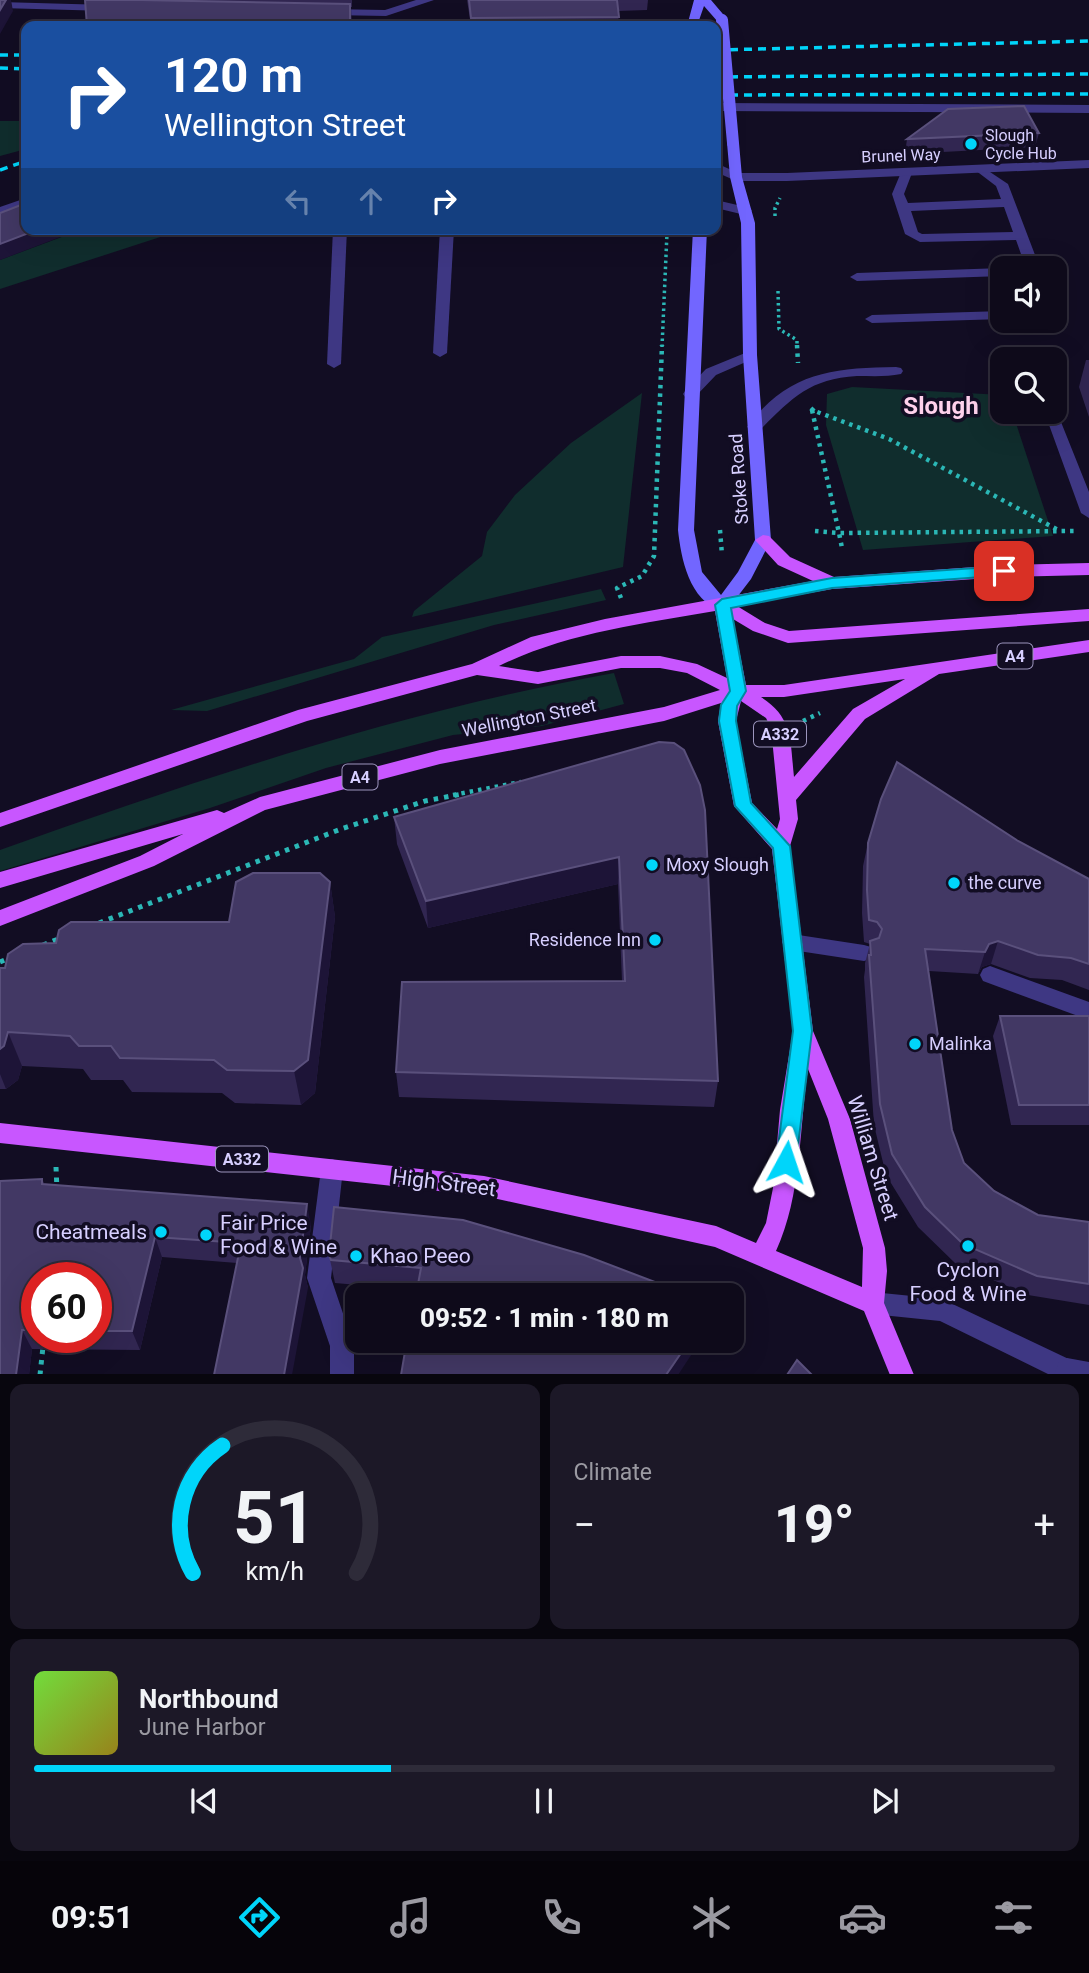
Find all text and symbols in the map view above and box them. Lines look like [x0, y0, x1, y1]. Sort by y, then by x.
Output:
text: 120 m [164, 47, 303, 104]
icon: right [49, 49, 140, 140]
text: Wellington Street [164, 106, 406, 144]
place label: Slough Cycle Hub [985, 126, 1057, 163]
marker: Slough Cycle Hub [963, 136, 979, 152]
street label: Brunel Way [861, 145, 941, 166]
icon: left [279, 182, 317, 220]
icon: ahead [352, 182, 390, 220]
icon: right [425, 182, 463, 220]
map controls [990, 256, 1067, 424]
button: sound [990, 256, 1067, 333]
button: search [990, 347, 1067, 424]
district label: Slough [903, 392, 979, 420]
street label: Stoke Road [725, 433, 752, 525]
pin [974, 541, 1034, 601]
icon: arrive [985, 552, 1023, 590]
road number: A4 [998, 643, 1032, 668]
street label: Wellington Street [460, 694, 598, 741]
road number: A332 [754, 722, 806, 747]
road number: A4 [342, 764, 378, 790]
place label: Moxy Slough [666, 854, 769, 875]
marker: Moxy Slough [644, 857, 660, 873]
place label: the curve [968, 872, 1042, 893]
marker: the curve [946, 875, 962, 891]
place label: Residence Inn [529, 929, 641, 950]
marker: Residence Inn [647, 932, 663, 948]
place label: Malinka [929, 1033, 992, 1054]
marker: Malinka [907, 1036, 923, 1052]
street label: William Street [843, 1093, 903, 1224]
position arrow [749, 1125, 823, 1199]
road number: A332 [216, 1147, 268, 1172]
street label: High Street [391, 1165, 497, 1201]
place label: Fair Price Food & Wine [220, 1211, 337, 1259]
place label: Cheatmeals [35, 1220, 147, 1244]
marker: Cheatmeals [153, 1224, 169, 1240]
marker: Fair Price Food & Wine [198, 1227, 214, 1243]
marker: Cyclon Food & Wine [960, 1238, 976, 1254]
place label: Khao Peeo [370, 1244, 471, 1268]
marker: Khao Peeo [348, 1248, 364, 1264]
place label: Cyclon Food & Wine [909, 1258, 1027, 1306]
speed limit sign: 60 [21, 1262, 112, 1353]
text: 09:52 · 1 min · 180 m [420, 1303, 669, 1333]
text: Climate [574, 1459, 652, 1486]
text: 51 [233, 1475, 317, 1561]
text: 19° [774, 1494, 855, 1555]
text: − [574, 1503, 595, 1547]
text: + [1033, 1503, 1055, 1547]
text: km/h [245, 1556, 304, 1585]
text: Northbound [139, 1684, 279, 1714]
text: June Harbor [139, 1714, 266, 1741]
icon: previous [185, 1782, 223, 1820]
icon: pause [525, 1782, 563, 1820]
icon: next [866, 1782, 904, 1820]
icon: directions [235, 1893, 284, 1942]
icon: music [386, 1893, 435, 1942]
icon: phone [537, 1893, 586, 1942]
icon: climate [687, 1893, 736, 1942]
icon: car [838, 1893, 887, 1942]
icon: filters [989, 1893, 1038, 1942]
text: 09:51 [51, 1898, 133, 1936]

